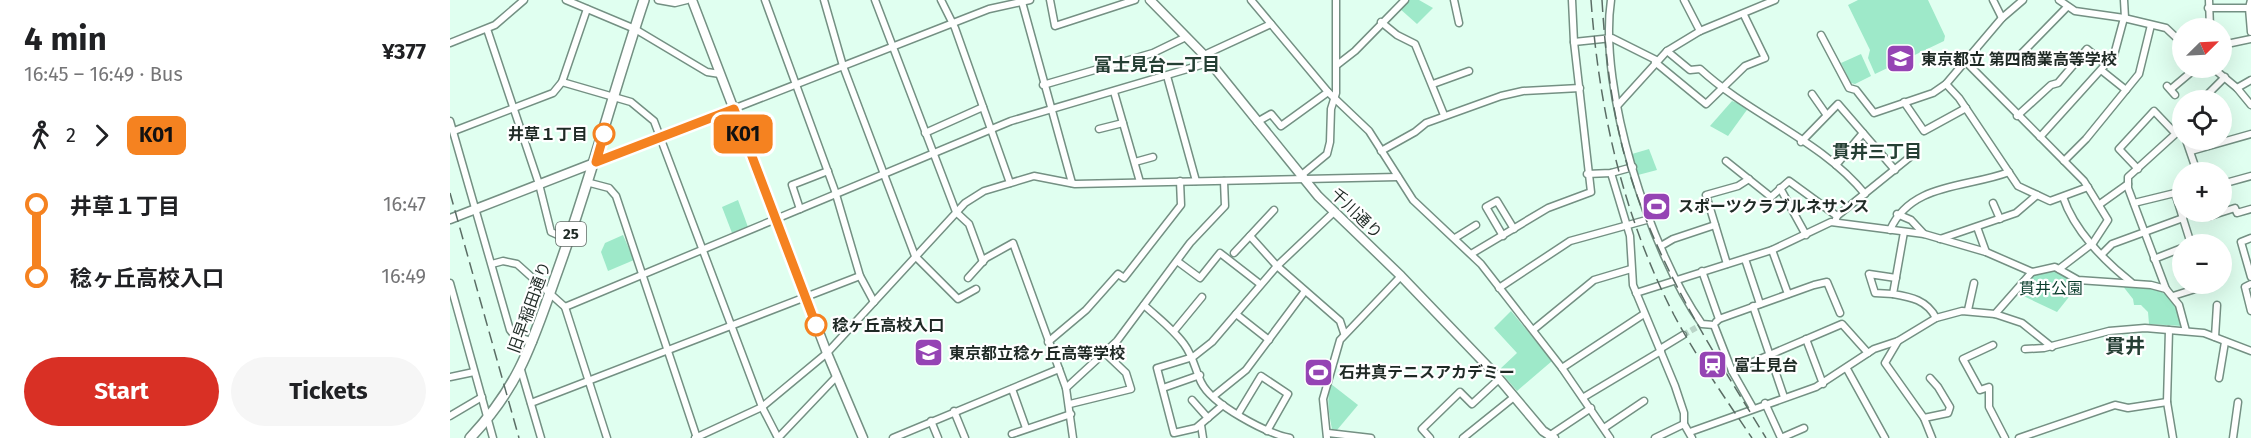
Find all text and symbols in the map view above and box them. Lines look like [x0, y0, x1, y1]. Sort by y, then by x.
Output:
north arrow [2172, 18, 2232, 78]
map controls [2172, 18, 2232, 294]
text: 4 min [24, 19, 107, 59]
text: ¥377 [382, 38, 426, 65]
school or university icon: 東京都立 第四商業高等学校 [1884, 43, 1916, 75]
place label: 東京都立 第四商業高等学校 [1921, 50, 2117, 69]
district label: 富士見台一丁目 [1094, 54, 1220, 76]
text: 16:45 – 16:49 · Bus [24, 62, 183, 86]
button: locate [2172, 90, 2232, 150]
line badge: K01 [708, 114, 778, 154]
icon: walk [24, 119, 57, 152]
icon: forward [85, 119, 118, 152]
text: K01 [726, 121, 760, 147]
text: K01 [139, 122, 174, 148]
text: 2 [66, 123, 76, 147]
marker: 井草１丁目 [593, 123, 615, 145]
place label: 井草１丁目 [508, 125, 588, 144]
district label: 貫井三丁目 [1832, 141, 1922, 163]
button: + [2172, 162, 2232, 222]
street label: 千川通り [1327, 184, 1386, 242]
sports icon: スポーツクラブルネサンス [1641, 190, 1673, 222]
text: 16:47 [383, 192, 426, 216]
text: 井草１丁目 [70, 193, 180, 220]
place label: スポーツクラブルネサンス [1678, 197, 1869, 216]
road number: 25 [556, 222, 586, 246]
button: − [2172, 234, 2232, 294]
street label: 旧早稲田通り [504, 259, 555, 356]
text: 16:49 [381, 264, 426, 288]
text: 稔ヶ丘高校入口 [70, 265, 224, 292]
park label: 貫井公園 [2019, 279, 2083, 298]
marker: 稔ヶ丘高校入口 [805, 314, 827, 336]
place label: 稔ヶ丘高校入口 [832, 316, 944, 335]
district label: 貫井 [2105, 334, 2145, 358]
school or university icon: 東京都立稔ヶ丘高等学校 [912, 337, 944, 369]
place label: 東京都立稔ヶ丘高等学校 [949, 344, 1125, 363]
station icon: 富士見台 [1697, 349, 1729, 381]
sports icon: 石井真テニスアカデミー [1302, 356, 1334, 388]
place label: 富士見台 [1734, 356, 1798, 375]
button: Start [24, 357, 219, 426]
button: Tickets [231, 357, 426, 426]
place label: 石井真テニスアカデミー [1339, 363, 1515, 382]

